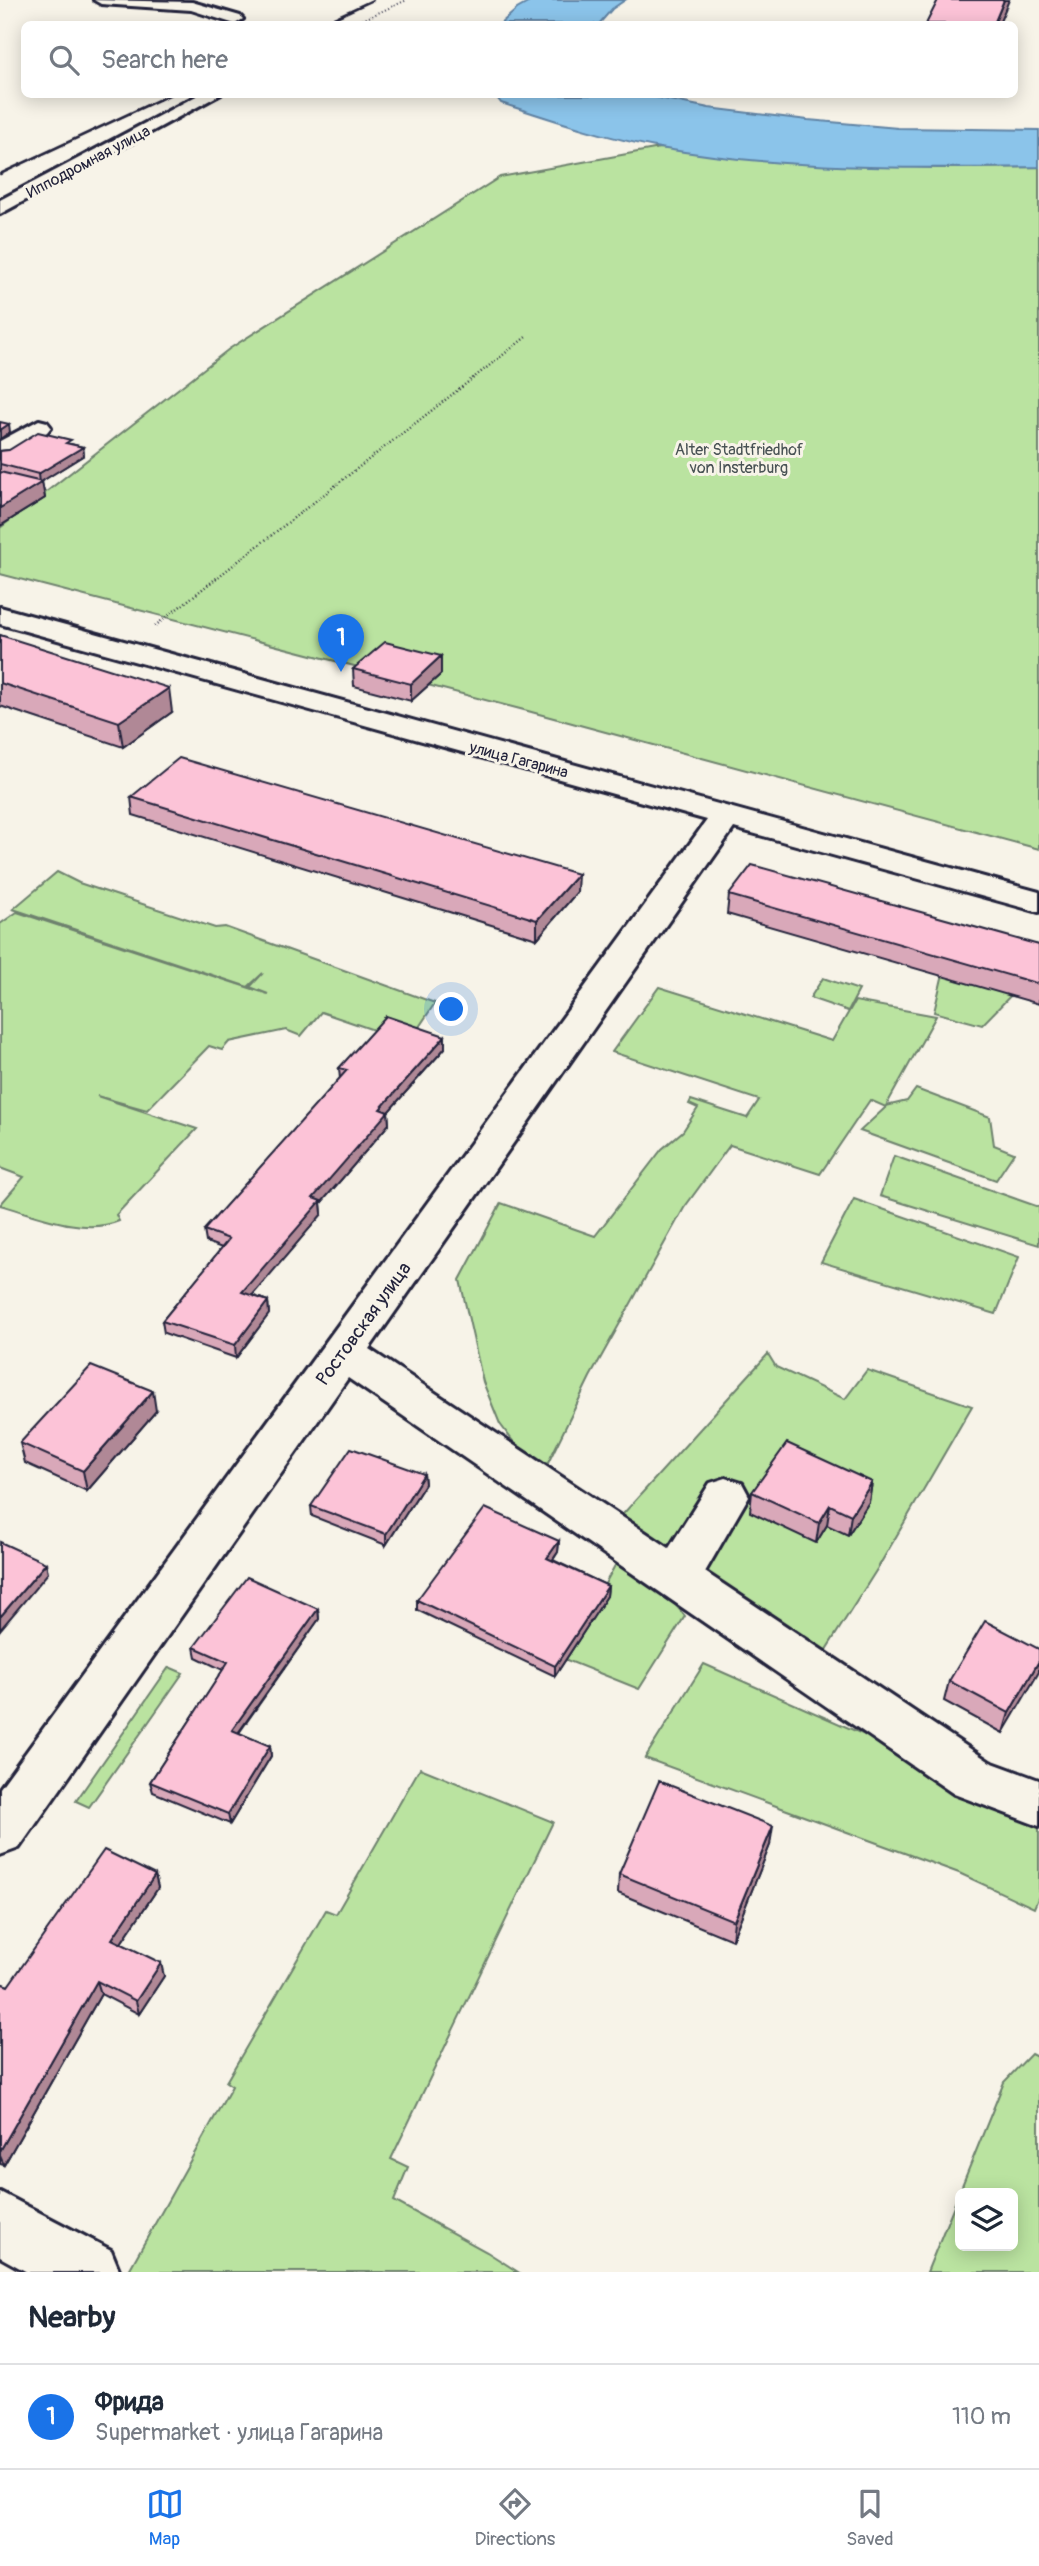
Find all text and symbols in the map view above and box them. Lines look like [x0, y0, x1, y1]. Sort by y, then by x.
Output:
search box [21, 21, 1018, 98]
icon: search [45, 41, 83, 79]
text: Search here [101, 44, 228, 76]
street label: Ипподромная улица [23, 121, 154, 203]
park label: Alter Stadtfriedhof von Insterburg [675, 440, 804, 478]
pin: 1 [318, 614, 364, 672]
street label: улица Гагарина [466, 737, 570, 783]
your location [434, 992, 468, 1026]
street label: Ростовская улица [311, 1257, 417, 1390]
map controls [955, 2188, 1018, 2251]
button: layers [955, 2188, 1018, 2251]
text: Nearby [28, 2299, 115, 2336]
text: Фрида [95, 2386, 164, 2418]
text: 1 [47, 2402, 56, 2431]
text: 110 m [952, 2402, 1011, 2431]
text: Supermarket · улица Гагарина [95, 2418, 383, 2447]
tab: Map [146, 2485, 184, 2551]
tab: Directions [475, 2485, 555, 2551]
tab: Saved [846, 2485, 893, 2551]

